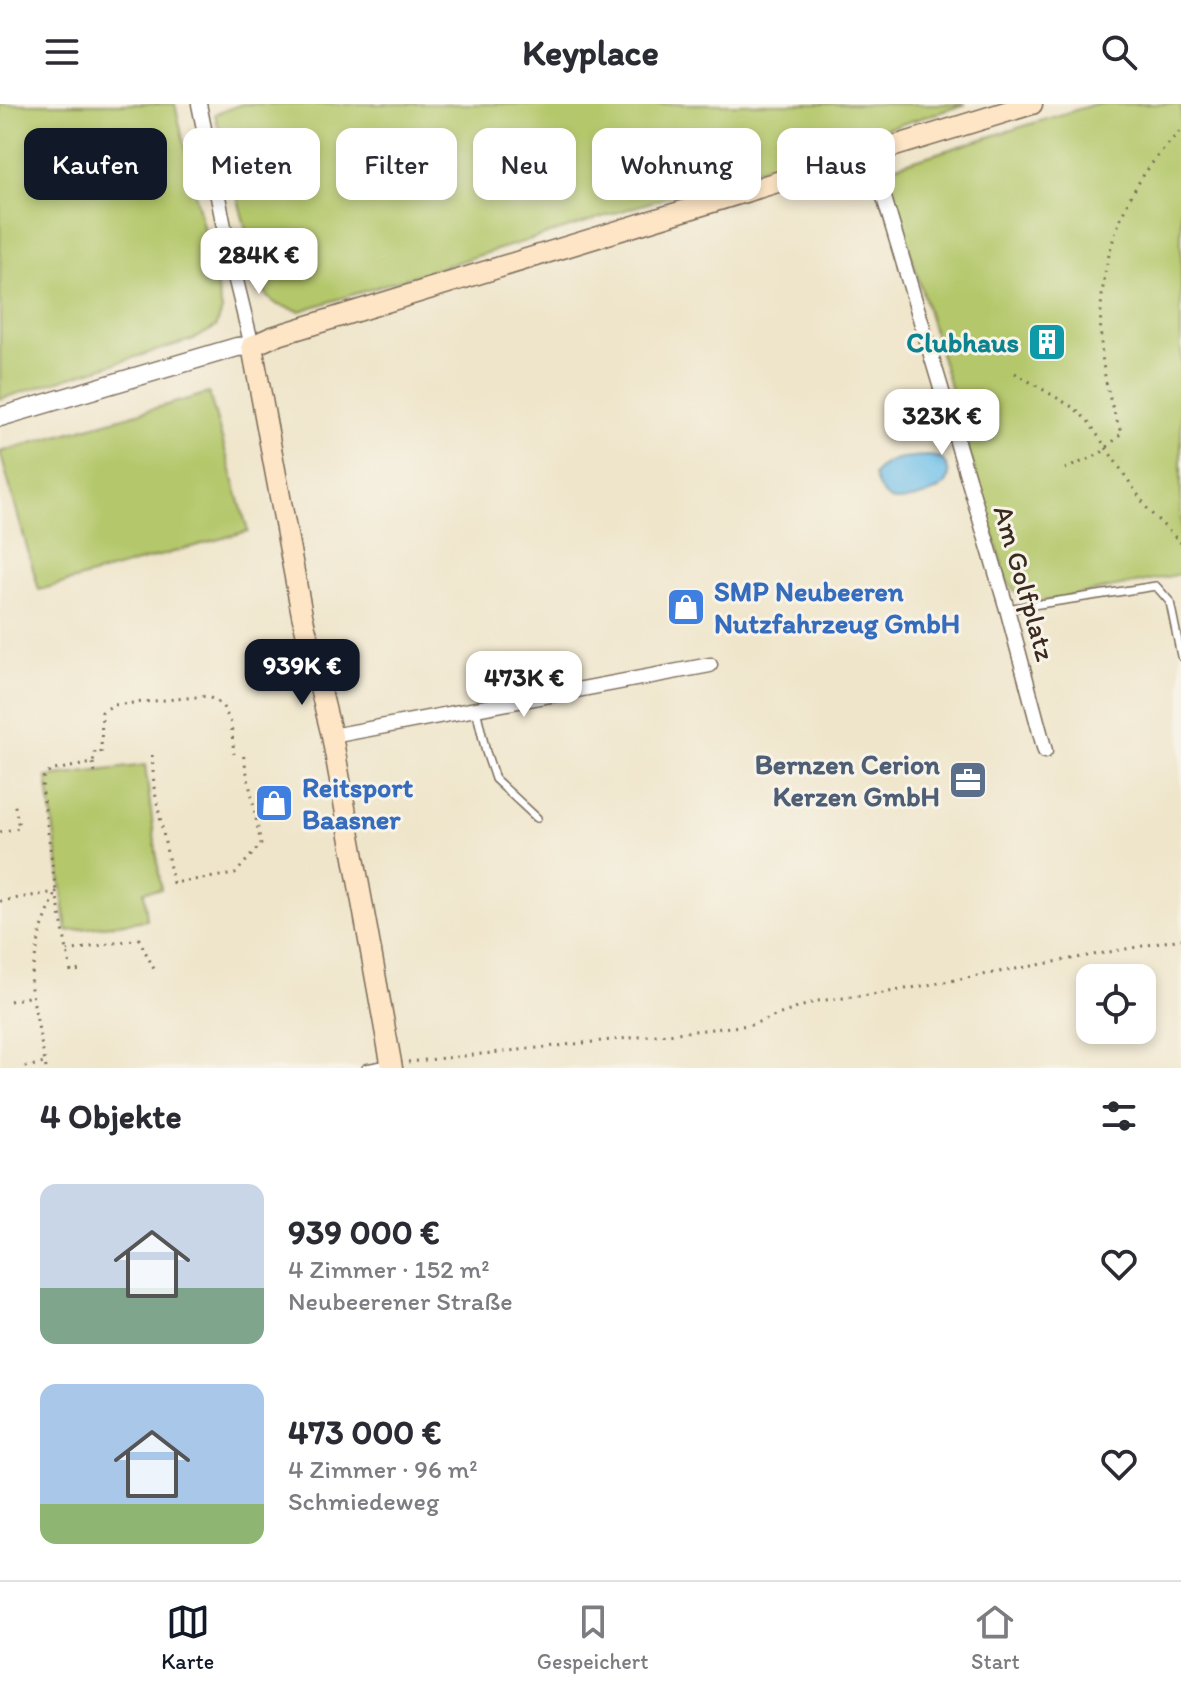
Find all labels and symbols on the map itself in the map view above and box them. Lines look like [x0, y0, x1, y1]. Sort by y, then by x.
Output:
pin: 284K € [194, 228, 324, 296]
building icon: Clubhaus [1026, 321, 1068, 363]
place label: Clubhaus [906, 325, 1019, 359]
pin: 323K € [877, 389, 1007, 457]
street label: Am Golfplatz [987, 501, 1063, 665]
place label: SMP Neubeeren Nutzfahrzeug GmbH [714, 574, 960, 640]
shop icon: SMP Neubeeren Nutzfahrzeug GmbH [665, 586, 707, 628]
pin: 939K € [237, 639, 367, 707]
pin: 473K € [459, 651, 589, 719]
place label: Bernzen Cerion Kerzen GmbH [755, 747, 940, 813]
office icon: Bernzen Cerion Kerzen GmbH [947, 759, 989, 801]
place label: Reitsport Baasner [302, 770, 413, 836]
shop icon: Reitsport Baasner [253, 782, 295, 824]

